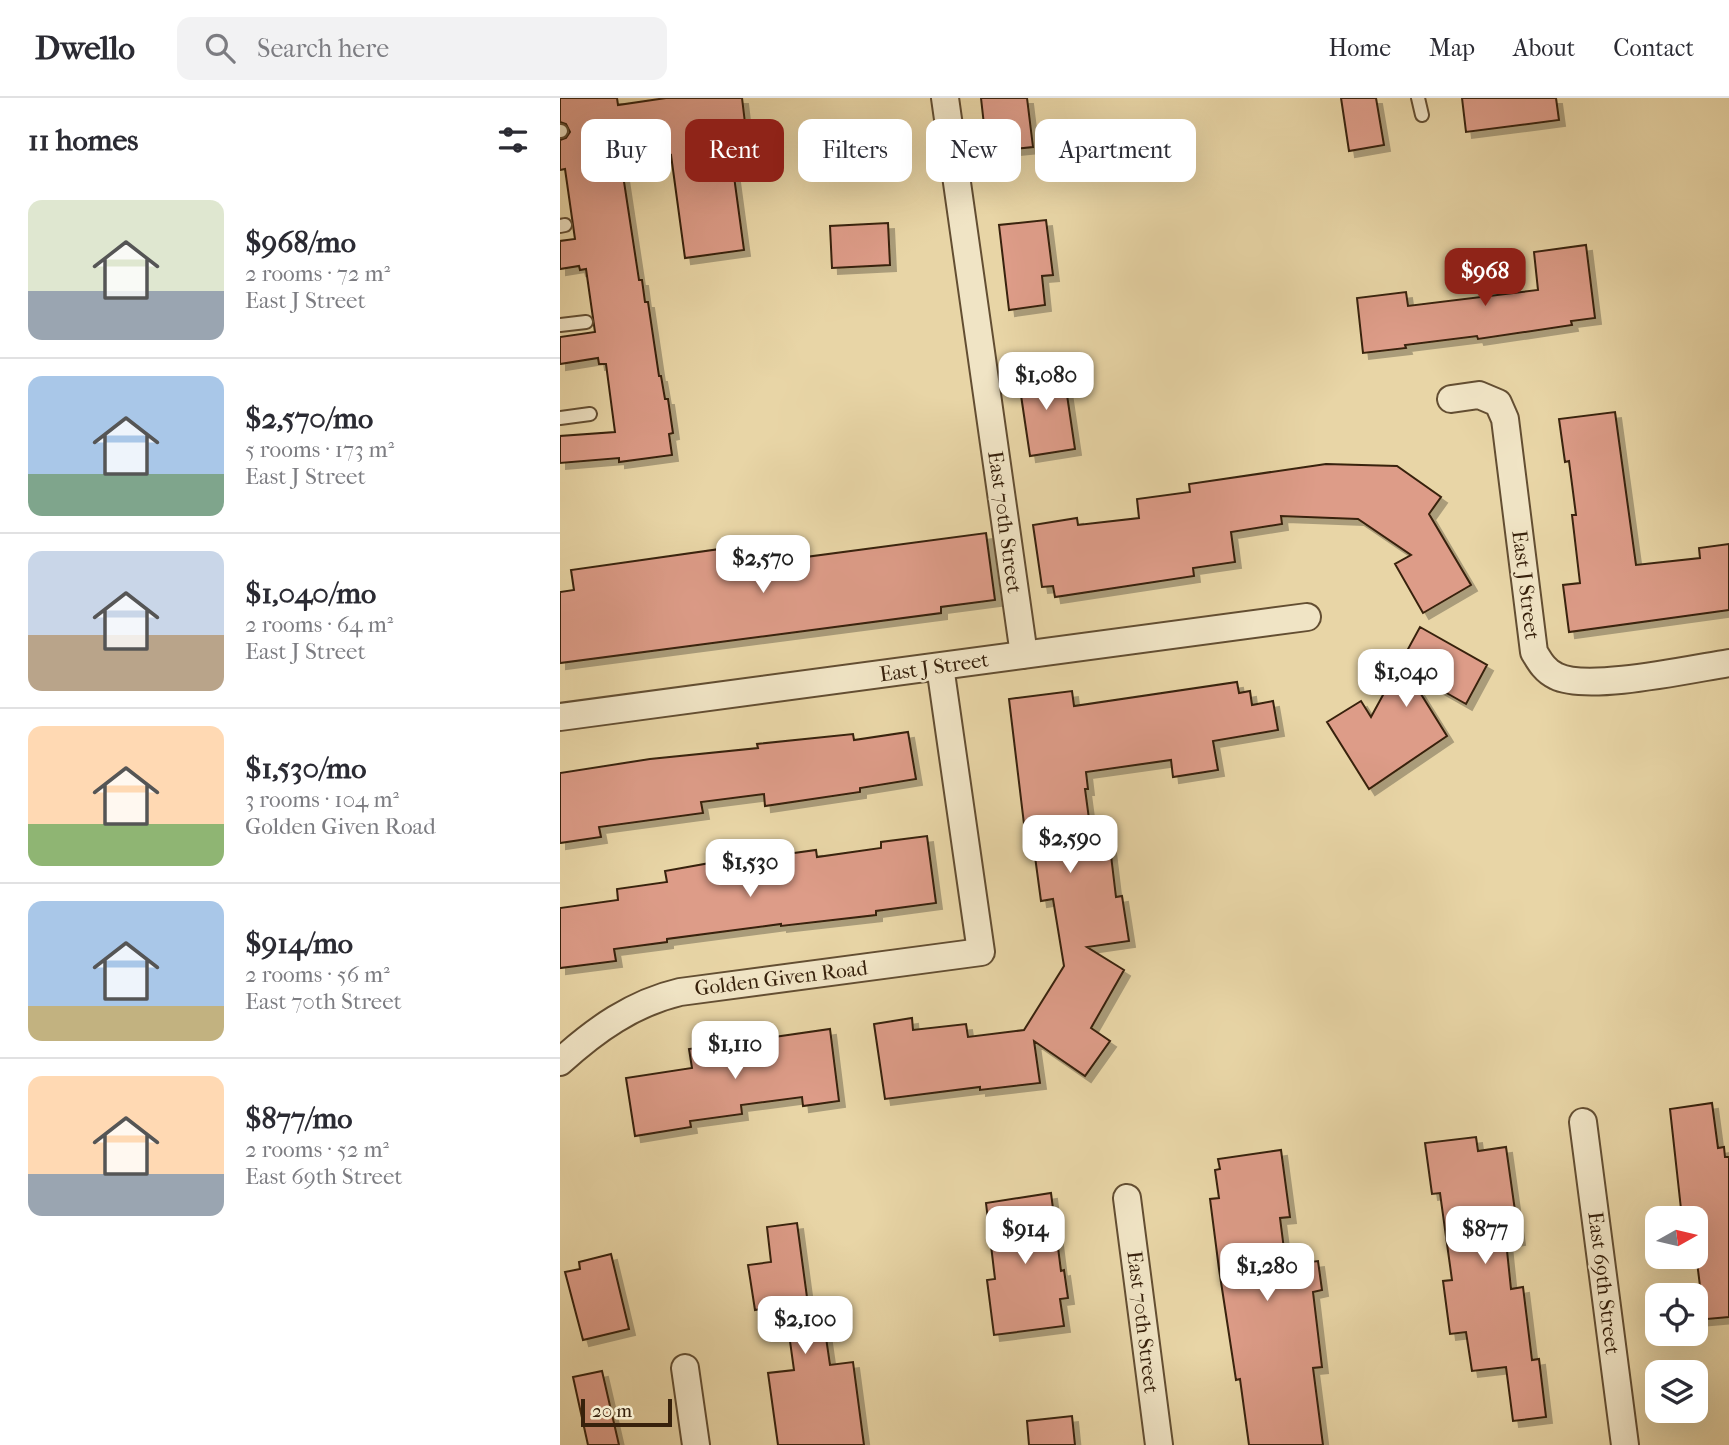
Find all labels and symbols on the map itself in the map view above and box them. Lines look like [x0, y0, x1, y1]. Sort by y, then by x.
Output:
pin: $968 [1444, 248, 1526, 308]
pin: $1,080 [989, 352, 1103, 412]
street label: East 70th Street [983, 449, 1027, 595]
street label: East J Street [1507, 529, 1545, 642]
pin: $2,570 [706, 536, 820, 595]
street label: East J Street [878, 647, 991, 687]
pin: $1,040 [1349, 650, 1463, 709]
pin: $2,590 [1013, 816, 1127, 875]
pin: $1,530 [693, 840, 807, 899]
street label: Golden Given Road [693, 955, 869, 1001]
pin: $1,110 [678, 1021, 792, 1081]
pin: $914 [984, 1206, 1066, 1266]
pin: $877 [1444, 1206, 1526, 1266]
north arrow [1645, 1206, 1708, 1269]
street label: East 69th Street [1583, 1210, 1625, 1356]
pin: $1,280 [1210, 1244, 1324, 1303]
street label: East 70th Street [1122, 1250, 1164, 1395]
pin: $2,100 [748, 1296, 862, 1356]
scale bar [581, 1396, 672, 1428]

